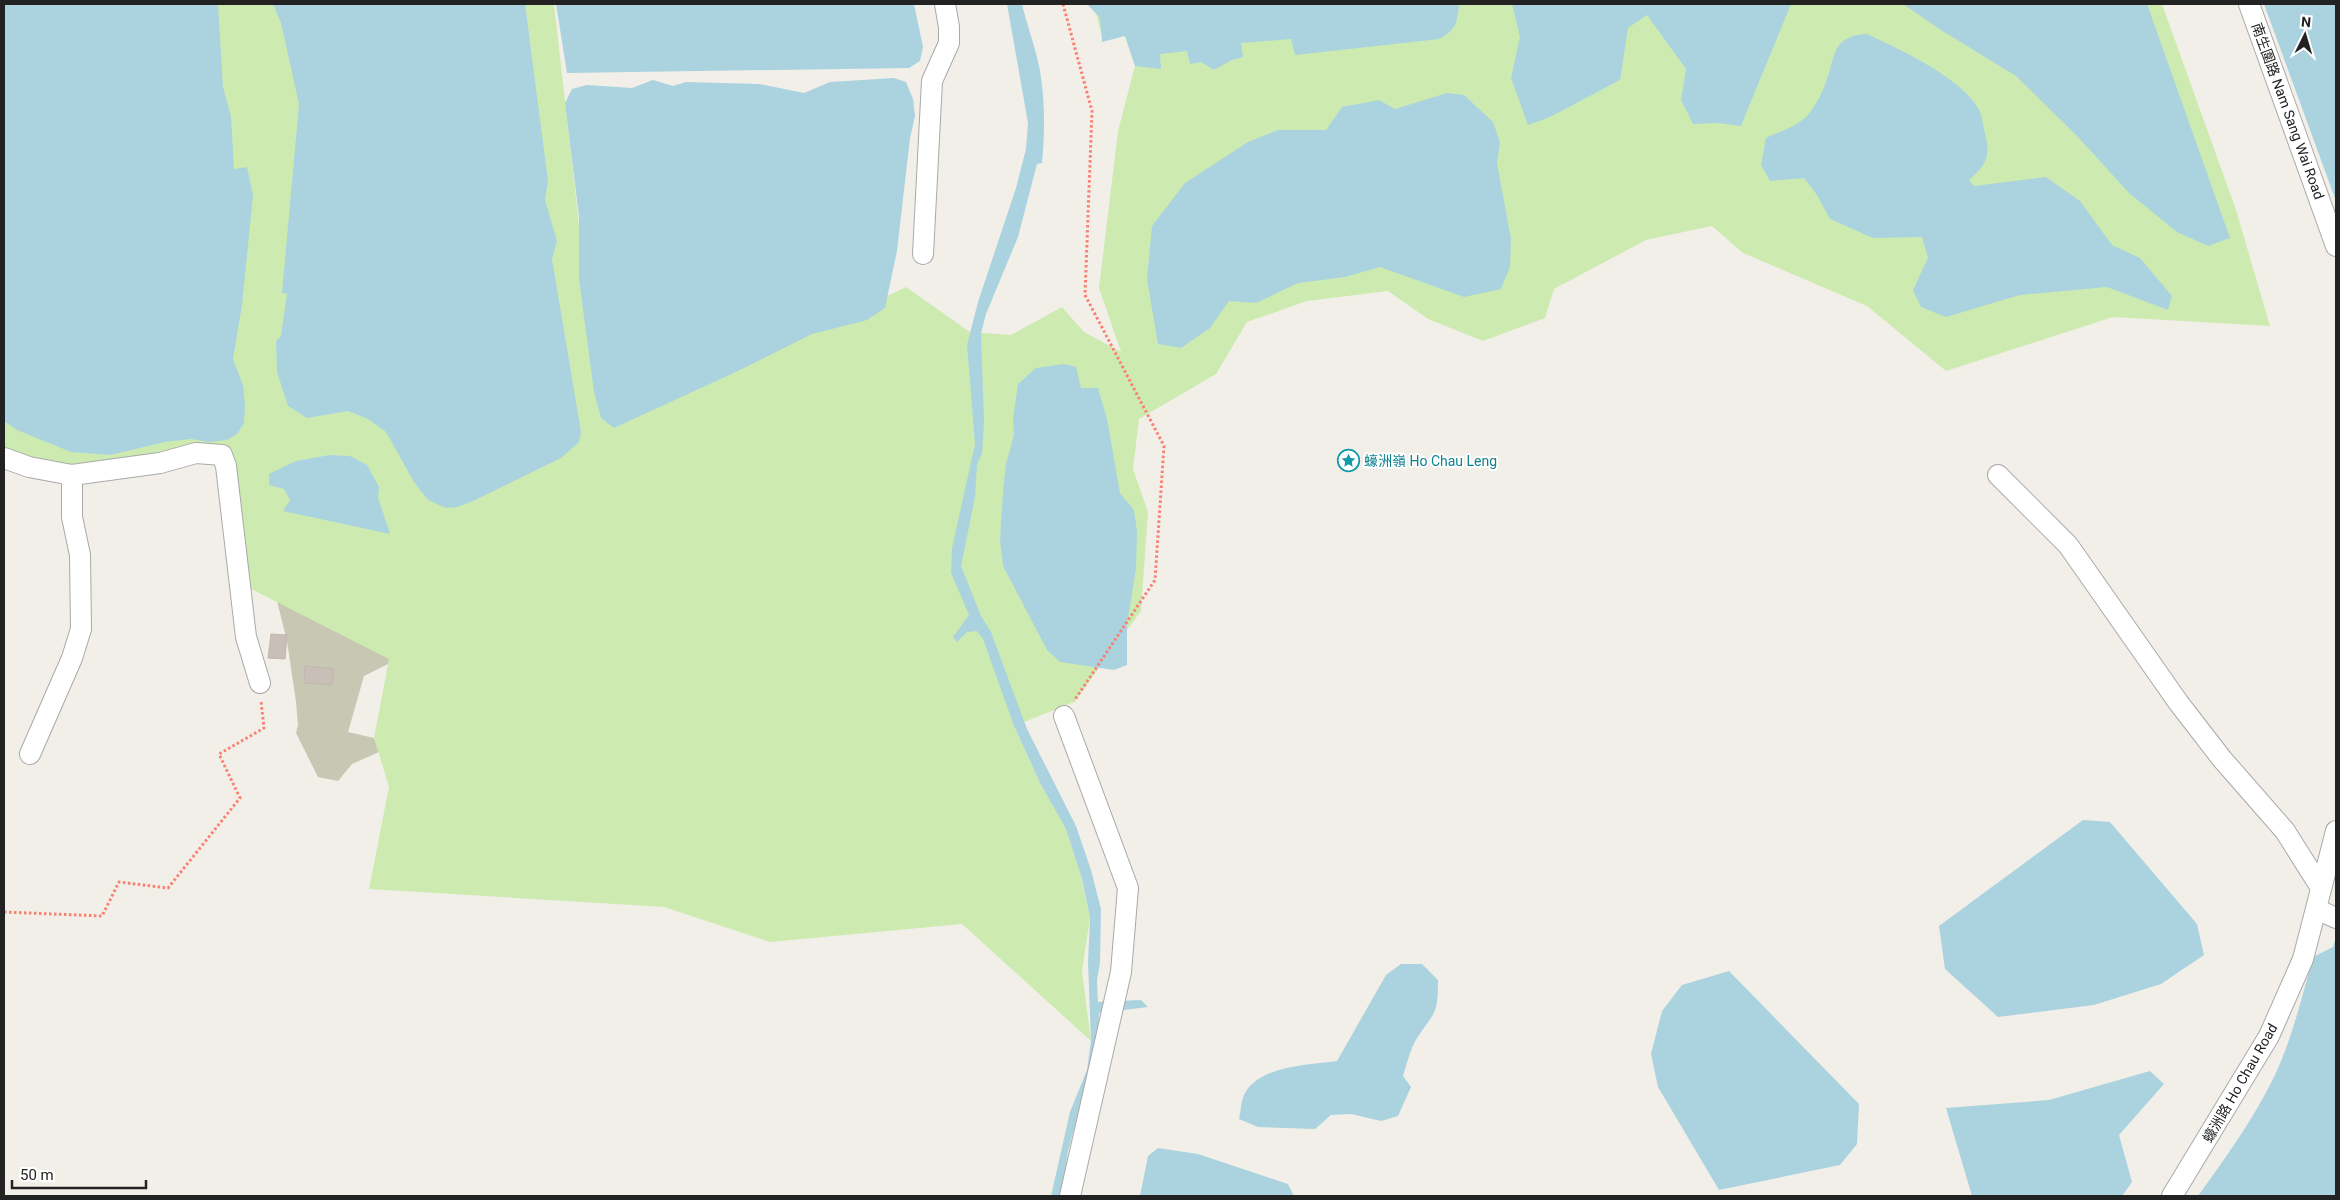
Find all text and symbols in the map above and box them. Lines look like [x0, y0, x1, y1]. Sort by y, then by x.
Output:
north arrow [2280, 10, 2330, 60]
street label: 南生圍路 Nam Sang Wai Road [2248, 20, 2328, 202]
place icon: 蠔洲嶺 Ho Chau Leng [1336, 449, 1360, 473]
place label: 蠔洲嶺 Ho Chau Leng [1364, 453, 1497, 469]
street label: 蠔洲路 Ho Chau Road [2199, 1021, 2281, 1145]
scale bar [12, 1158, 146, 1190]
text: 50 m [20, 1166, 54, 1184]

